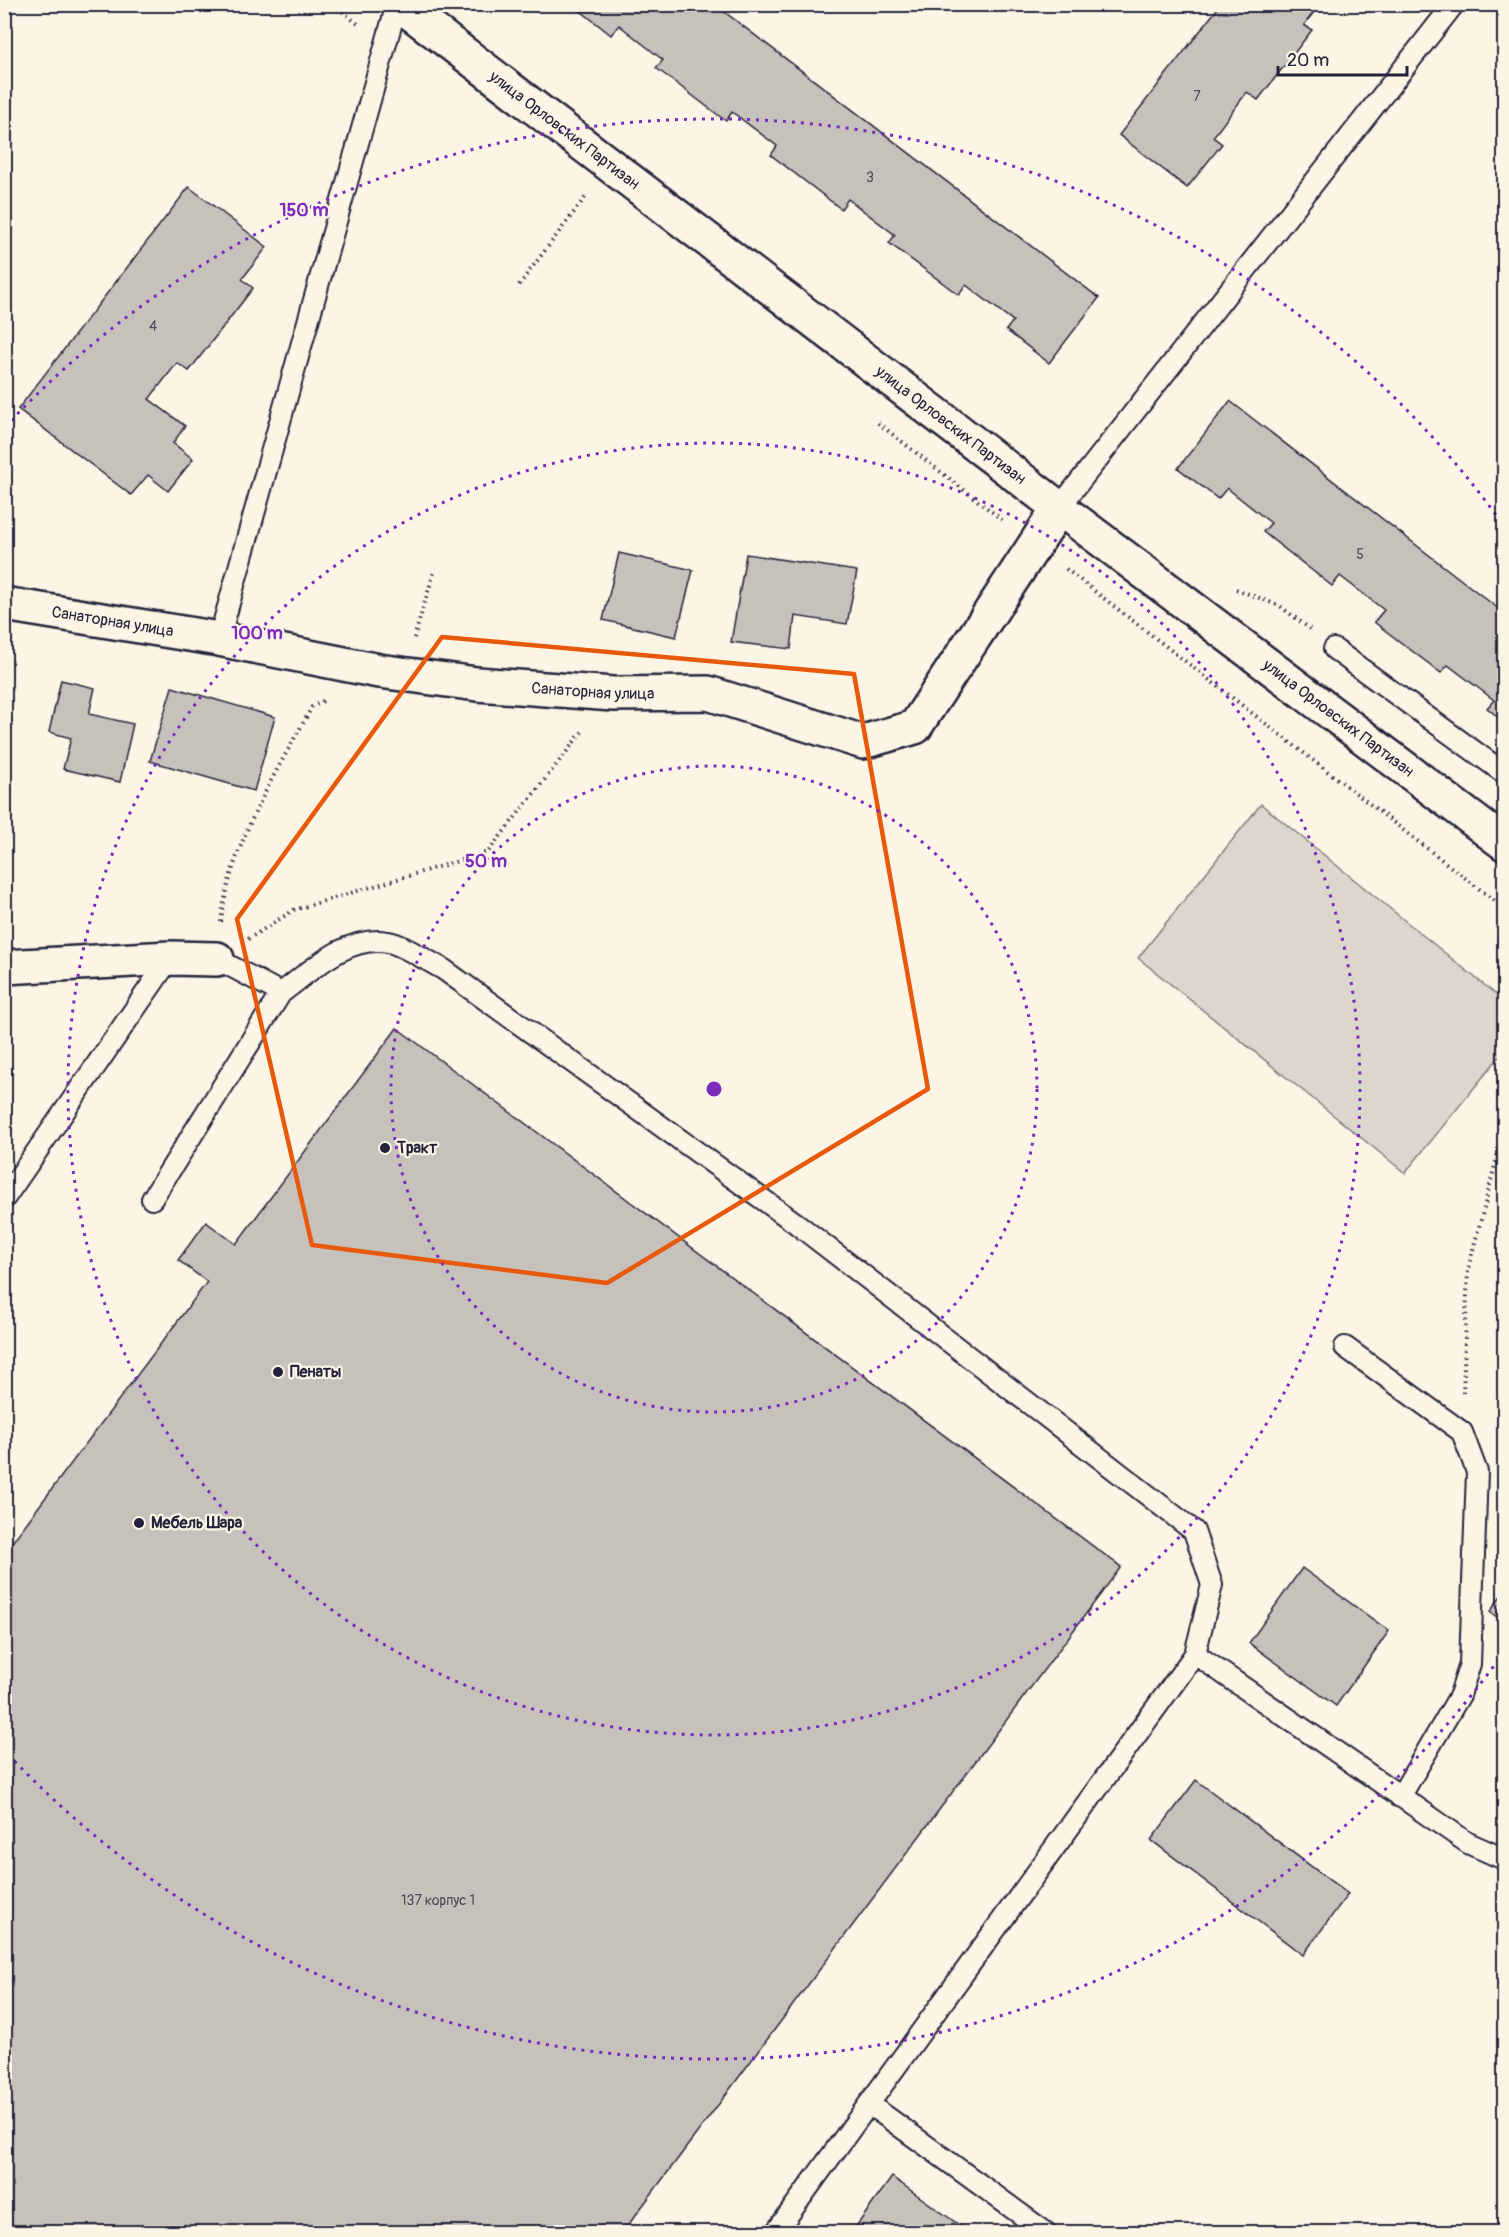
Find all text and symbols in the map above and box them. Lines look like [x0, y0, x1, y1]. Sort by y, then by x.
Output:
scale bar [1278, 39, 1407, 77]
text: 20 m [1287, 49, 1329, 72]
street label: улица Орловских Партизан [484, 66, 643, 194]
house number: 7 [1193, 88, 1201, 105]
house number: 3 [866, 169, 874, 186]
text: 150 m [280, 199, 329, 222]
house number: 4 [149, 318, 157, 335]
street label: улица Орловских Партизан [871, 361, 1030, 489]
house number: 5 [1356, 546, 1364, 563]
street label: Санаторная улица [50, 602, 175, 641]
text: 100 m [231, 622, 283, 645]
street label: улица Орловских Партизан [1258, 654, 1418, 782]
street label: Санаторная улица [531, 678, 655, 704]
text: 50 m [465, 850, 507, 873]
centre of rings [704, 1079, 724, 1099]
place label: Тракт [396, 1138, 438, 1158]
marker: Тракт [378, 1141, 392, 1155]
place label: Пенаты [290, 1362, 341, 1382]
marker: Пенаты [271, 1365, 285, 1379]
place label: Мебель Шара [151, 1513, 243, 1533]
marker: Мебель Шара [132, 1516, 146, 1530]
house number: 137 корпус 1 [401, 1892, 475, 1909]

